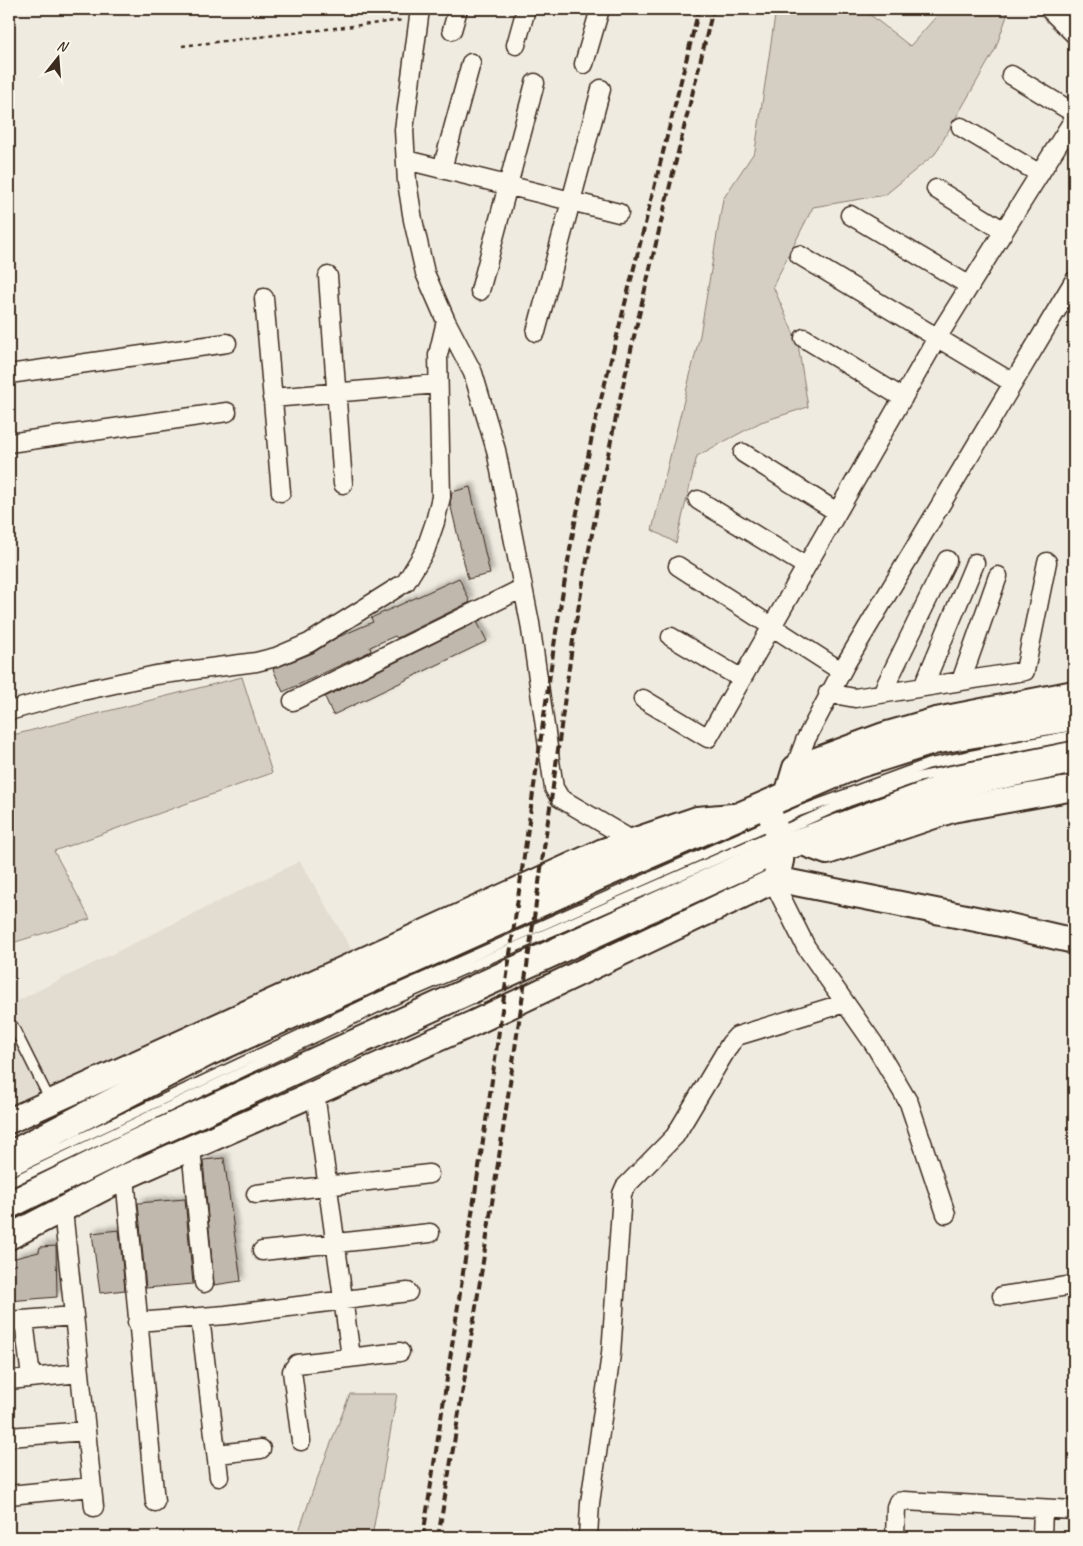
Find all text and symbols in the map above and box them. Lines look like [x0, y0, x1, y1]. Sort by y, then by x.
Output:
north arrow [32, 32, 82, 82]
text: N [55, 37, 71, 56]

